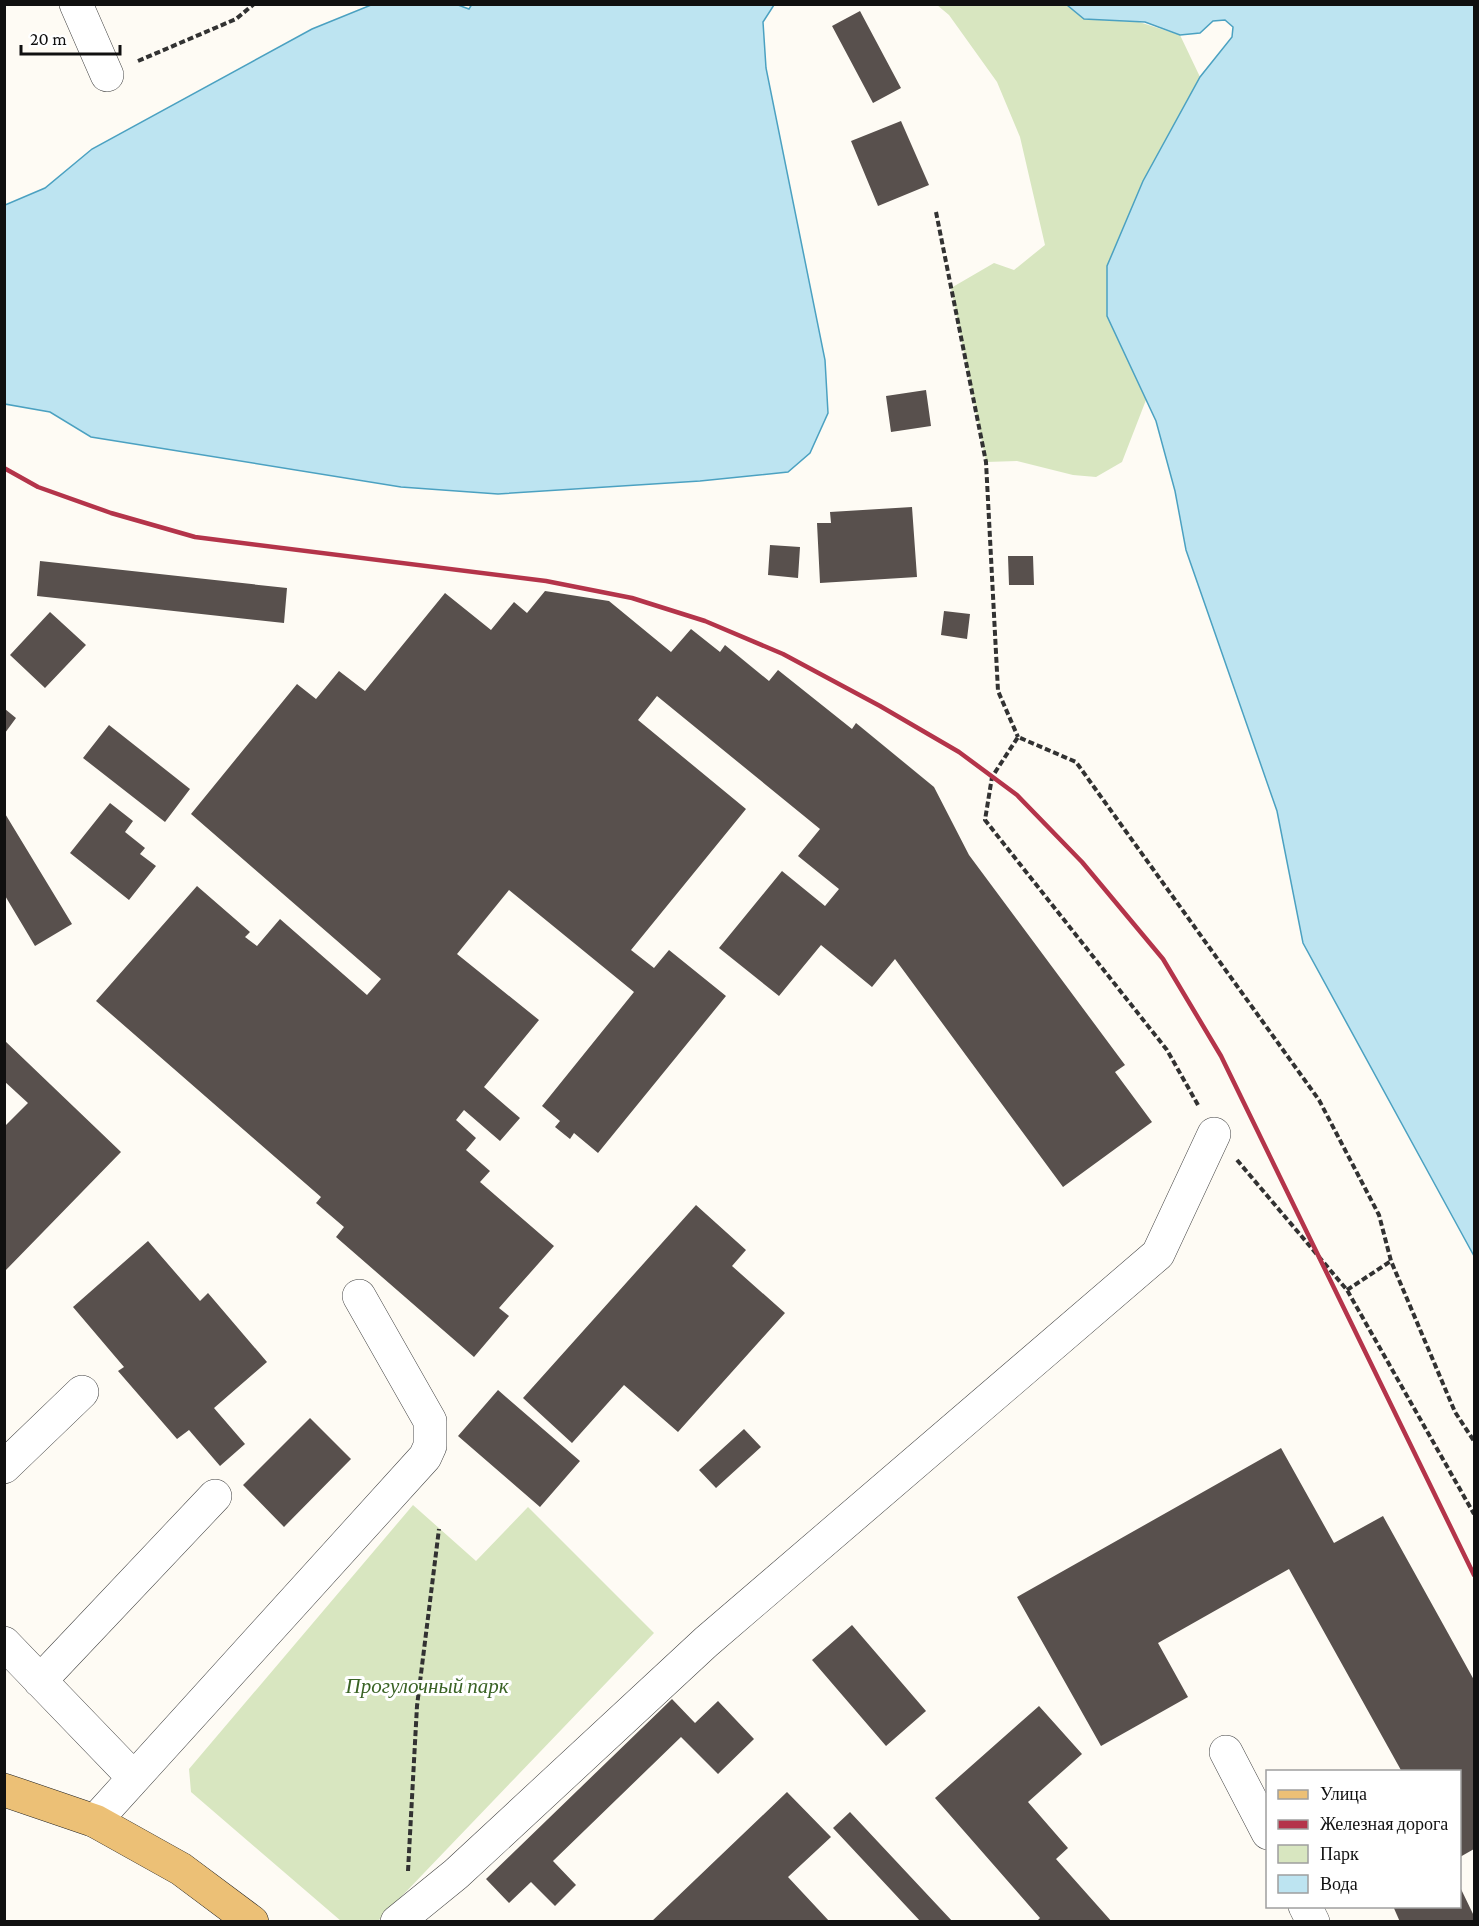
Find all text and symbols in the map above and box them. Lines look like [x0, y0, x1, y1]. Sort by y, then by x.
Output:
scale bar [21, 18, 120, 56]
text: 20 m [30, 29, 67, 49]
park label: Прогулочный парк [345, 1674, 509, 1698]
legend [1266, 1770, 1461, 1908]
text: Улица [1320, 1784, 1367, 1804]
text: Железная дорога [1320, 1814, 1448, 1834]
text: Парк [1320, 1844, 1359, 1864]
text: Вода [1320, 1874, 1358, 1894]

